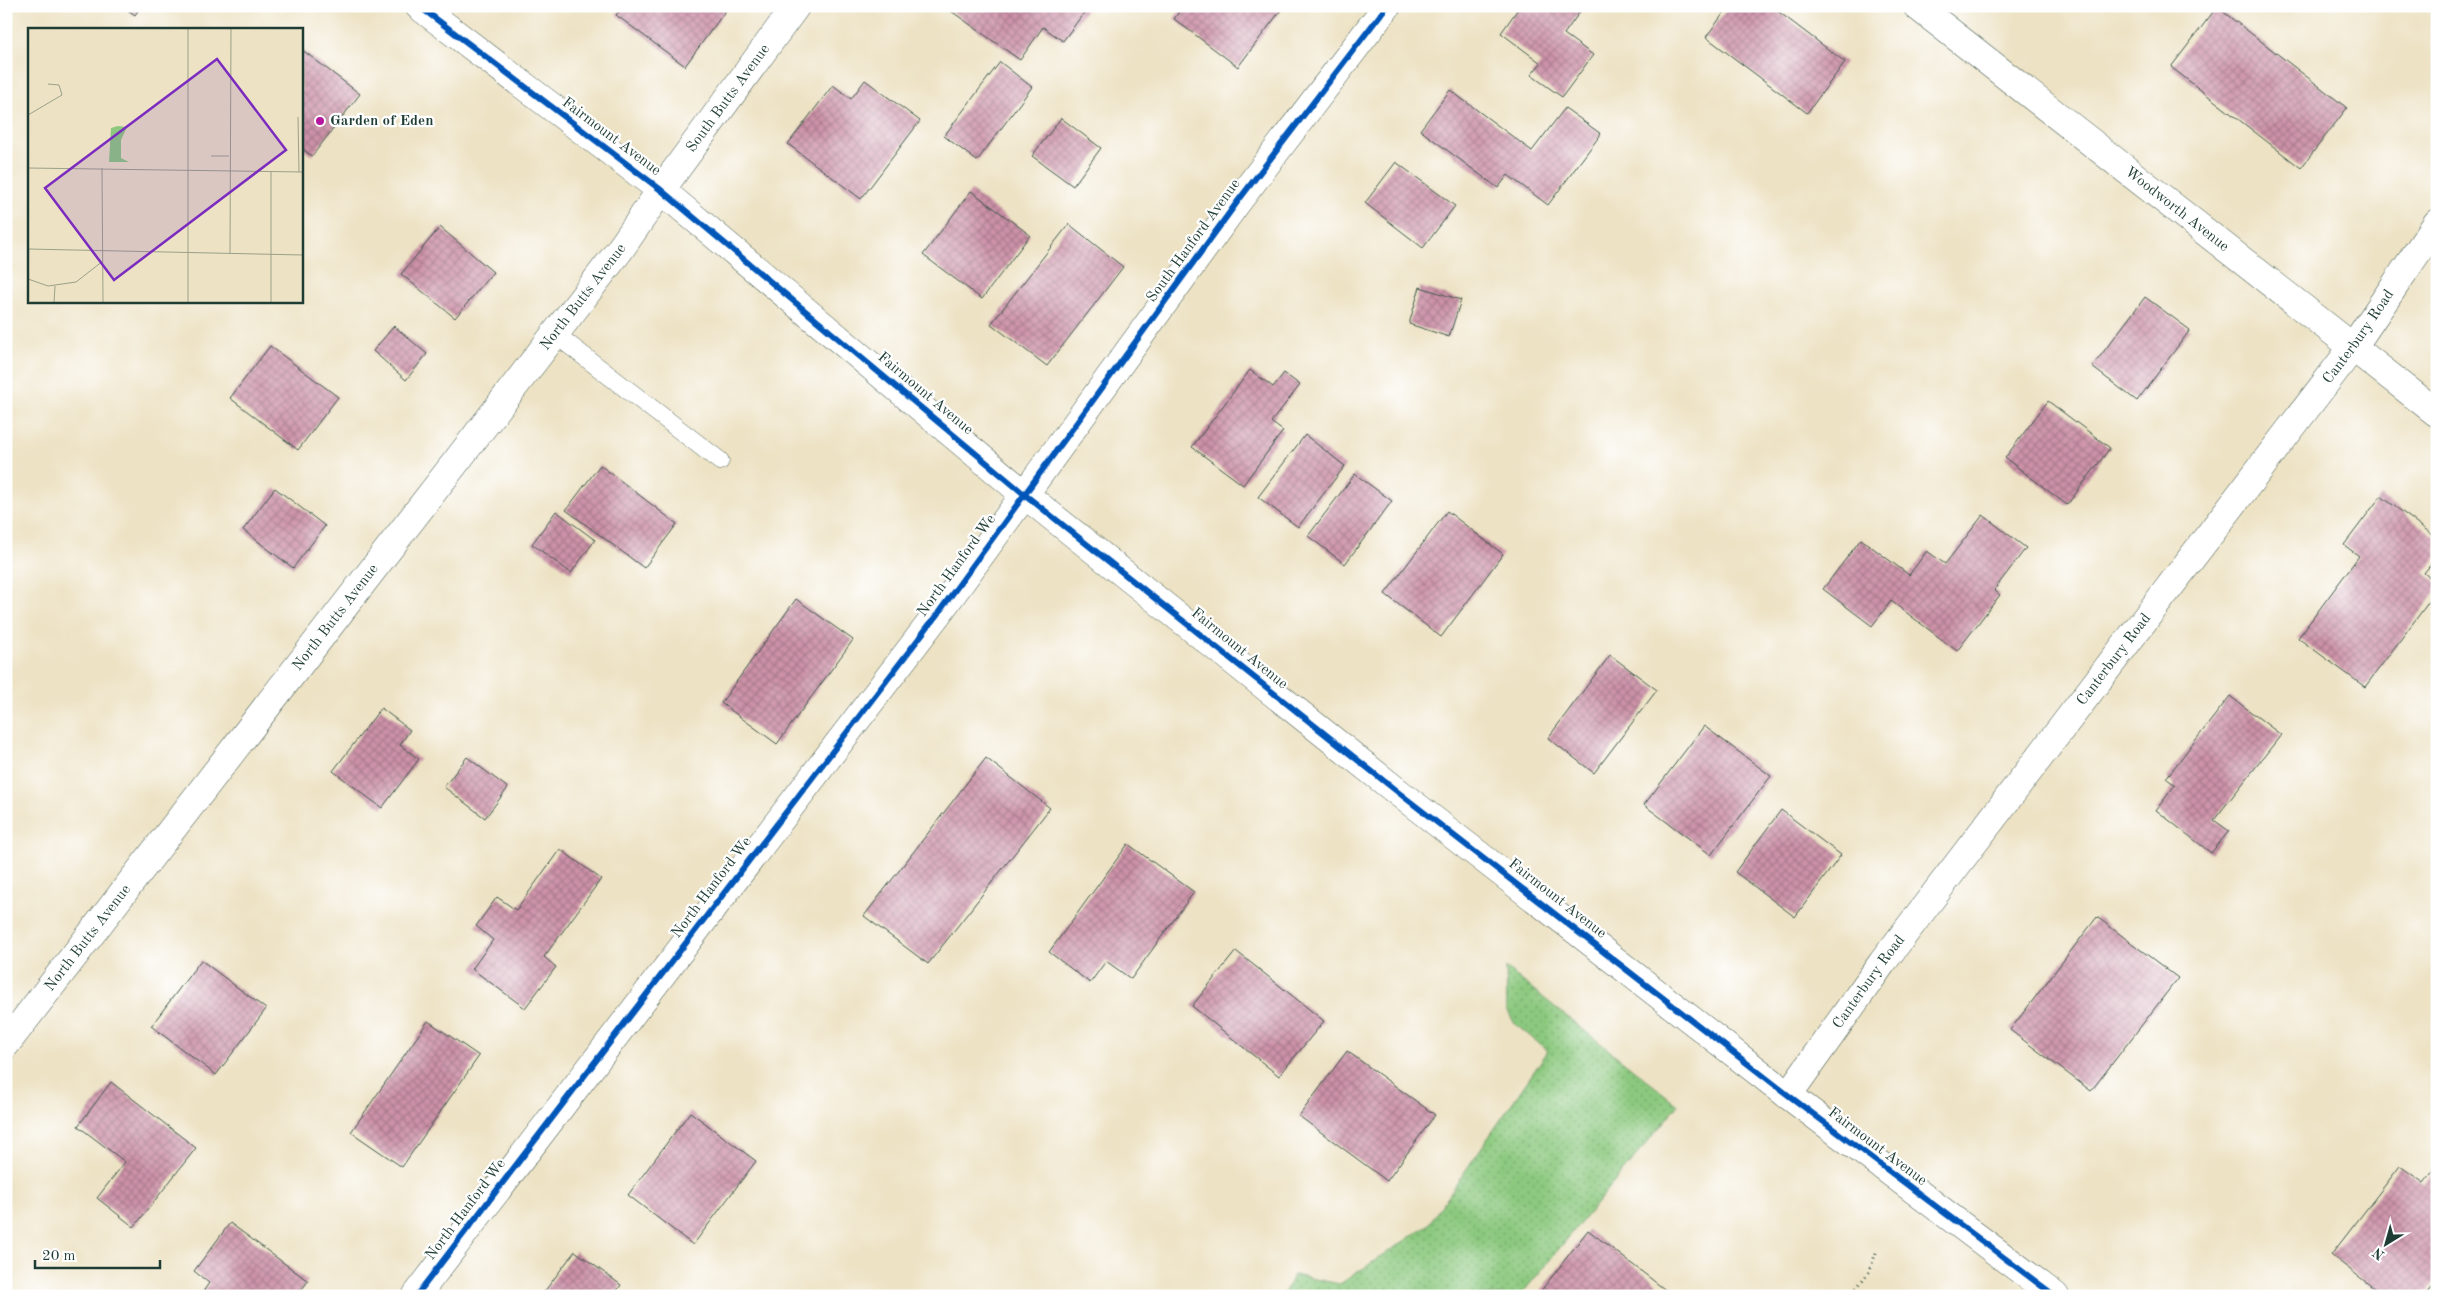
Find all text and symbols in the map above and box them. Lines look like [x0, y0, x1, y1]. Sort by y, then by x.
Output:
inset map [28, 28, 302, 302]
street label: South Butts Avenue [684, 42, 773, 155]
street label: Fairmount Avenue [559, 95, 663, 179]
place label: Garden of Eden [330, 114, 433, 129]
marker: Garden of Eden [314, 115, 326, 127]
street label: Woodworth Avenue [2122, 164, 2232, 255]
street label: South Hanford Avenue [1144, 177, 1244, 305]
street label: North Butts Avenue [538, 241, 629, 353]
street label: Canterbury Road [2320, 287, 2397, 387]
street label: Fairmount Avenue [874, 350, 976, 438]
street label: North Hanford We [915, 512, 999, 620]
street label: North Butts Avenue [290, 561, 381, 674]
street label: Fairmount Avenue [1188, 606, 1290, 692]
street label: Canterbury Road [2074, 611, 2154, 708]
street label: North Hanford We [669, 835, 755, 941]
street label: Fairmount Avenue [1505, 856, 1609, 942]
street label: North Butts Avenue [42, 882, 134, 994]
street label: Canterbury Road [1830, 932, 1908, 1031]
street label: Fairmount Avenue [1825, 1105, 1929, 1189]
street label: North Hanford We [423, 1157, 509, 1263]
north arrow [2360, 1220, 2410, 1270]
scale bar [35, 1237, 160, 1269]
text: N [2370, 1245, 2387, 1262]
text: 20 m [42, 1249, 76, 1264]

